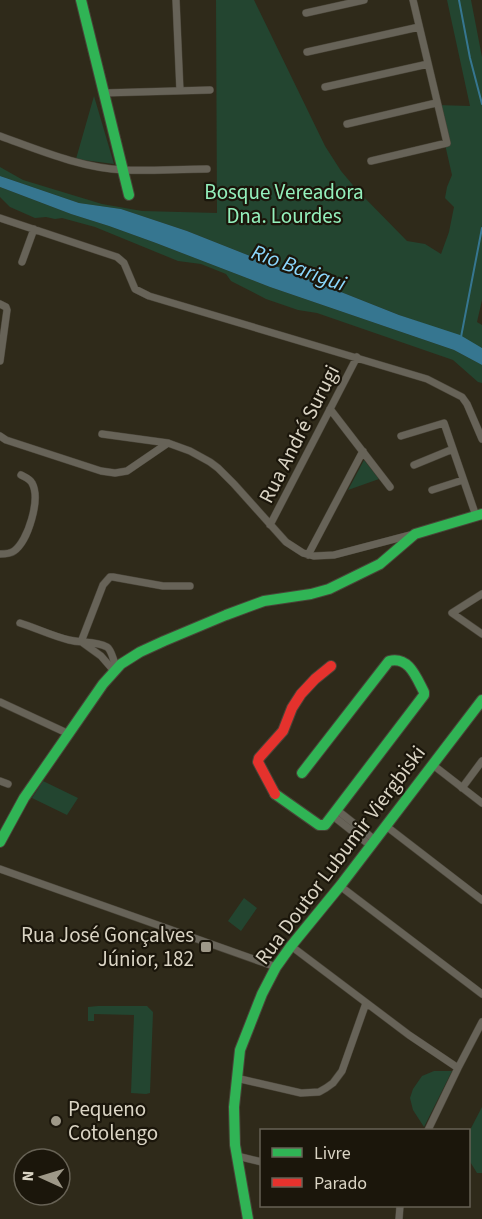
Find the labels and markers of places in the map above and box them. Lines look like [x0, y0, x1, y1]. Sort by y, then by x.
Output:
place label: Rua José Gonçalves Júnior, 182 [21, 920, 194, 974]
marker: Rua José Gonçalves Júnior, 182 [199, 940, 213, 954]
place label: Pequeno Cotolengo [68, 1094, 158, 1148]
marker: Pequeno Cotolengo [49, 1114, 63, 1128]

